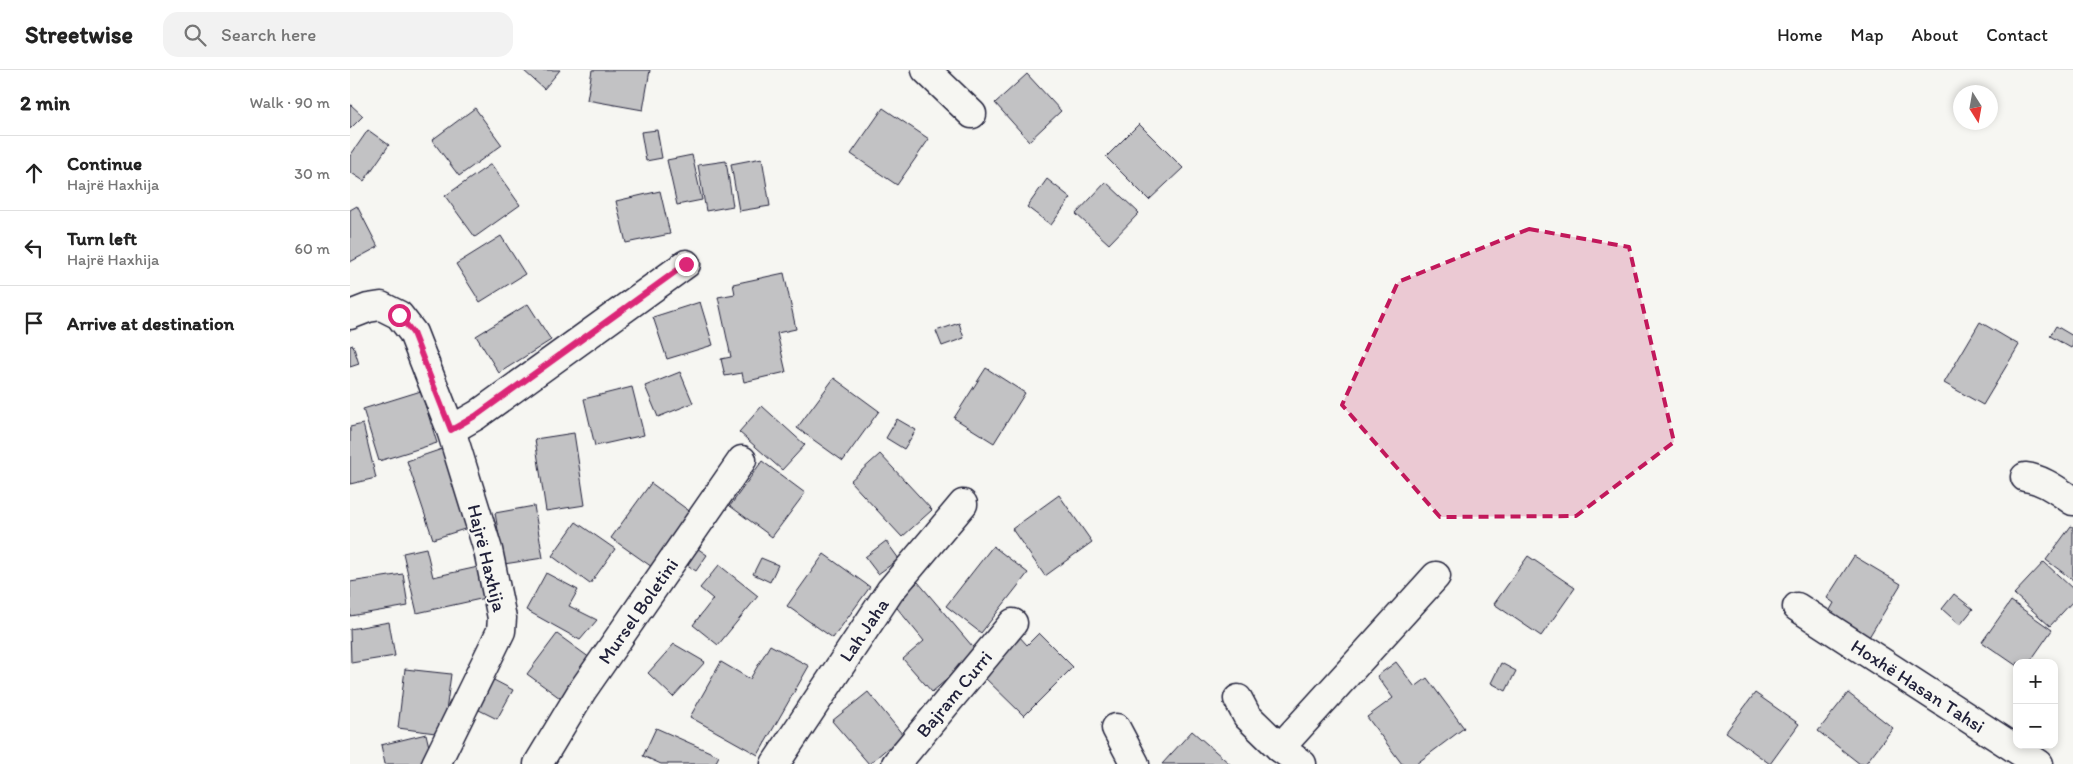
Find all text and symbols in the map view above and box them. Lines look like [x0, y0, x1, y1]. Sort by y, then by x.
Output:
search box [163, 12, 513, 57]
text: Streetwise [25, 20, 133, 49]
icon: search [181, 21, 209, 49]
text: Search here [221, 23, 316, 46]
text: Home [1777, 24, 1823, 46]
text: Map [1851, 24, 1884, 46]
text: About [1912, 24, 1958, 46]
text: Contact [1986, 24, 2048, 46]
north arrow [1953, 85, 1998, 130]
text: 2 min [20, 90, 70, 115]
text: Walk · 90 m [250, 93, 330, 112]
text: Continue [67, 152, 142, 175]
icon: ahead [20, 159, 48, 187]
text: 30 m [294, 164, 330, 183]
text: Hajrë Haxhija [67, 175, 159, 194]
text: Turn left [67, 227, 137, 250]
icon: left [20, 234, 48, 262]
text: 60 m [295, 239, 330, 258]
text: Hajrë Haxhija [67, 250, 159, 269]
route end [675, 253, 698, 276]
route start [388, 304, 411, 327]
icon: arrive [20, 309, 48, 337]
text: Arrive at destination [67, 312, 234, 335]
street label: Hajrë Haxhija [463, 502, 511, 614]
street label: Mursel Boletini [593, 554, 683, 668]
street label: Lah Jaha [834, 594, 894, 666]
street label: Hoxhë Hasan Tahsi [1847, 634, 1989, 738]
street label: Bajram Curri [911, 646, 997, 742]
map controls [2013, 659, 2058, 749]
button: + [2013, 659, 2058, 704]
button: − [2013, 704, 2058, 749]

